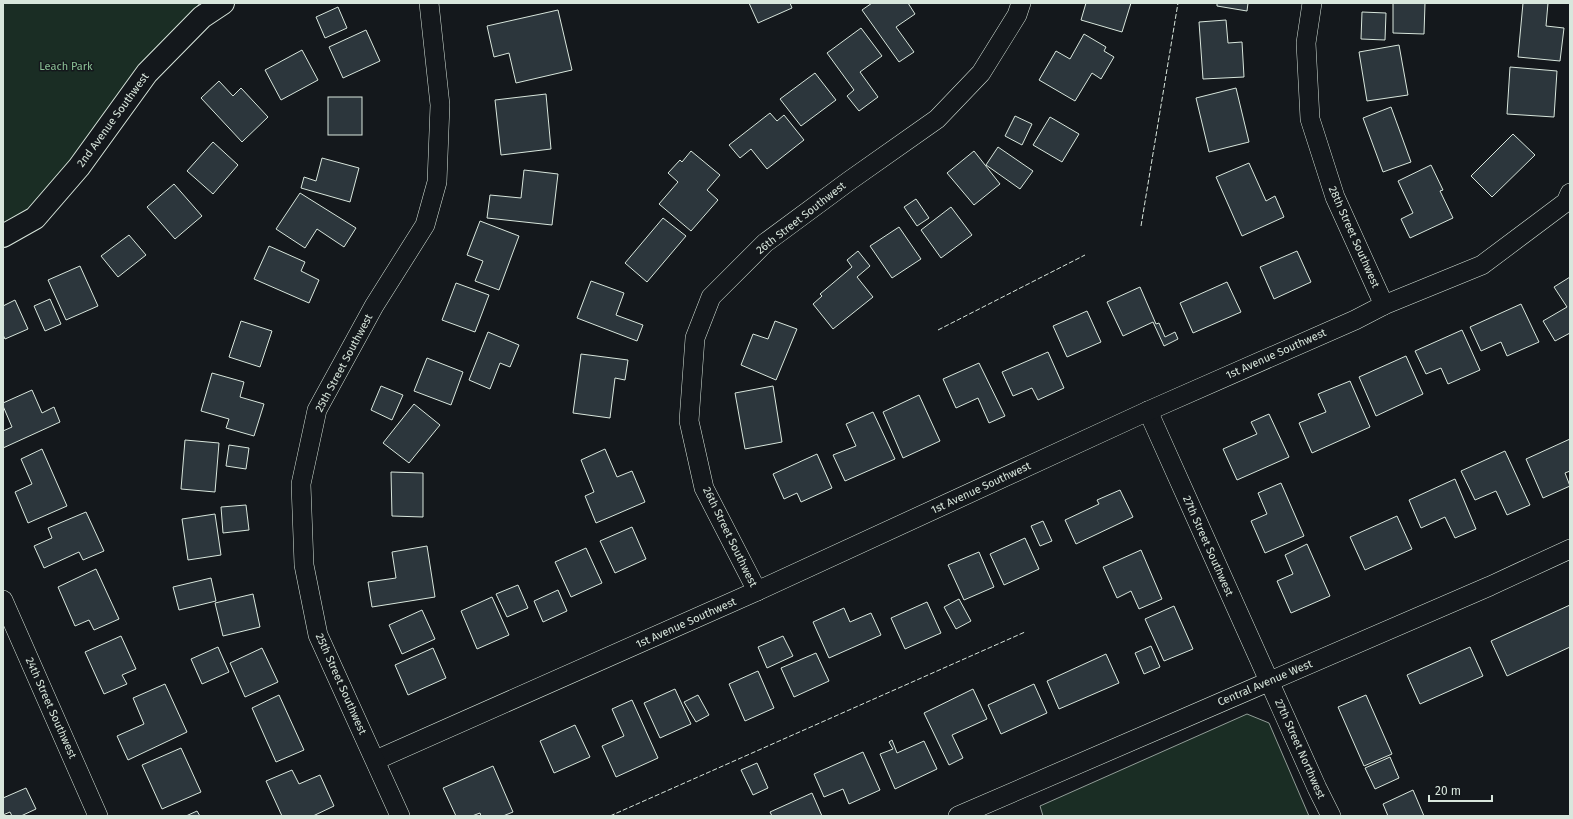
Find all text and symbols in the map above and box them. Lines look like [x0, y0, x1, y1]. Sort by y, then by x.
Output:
park label: Leach Park [39, 60, 93, 73]
street label: 2nd Avenue Southwest [75, 70, 151, 170]
street label: 26th Street Southwest [754, 179, 848, 257]
street label: 28th Street Southwest [1326, 184, 1382, 290]
street label: 25th Street Southwest [313, 312, 375, 414]
street label: 1st Avenue Southwest [1224, 326, 1328, 382]
street label: 1st Avenue Southwest [929, 459, 1033, 517]
street label: 26th Street Southwest [700, 485, 760, 589]
street label: 27th Street Southwest [1180, 494, 1236, 598]
street label: 1st Avenue Southwest [634, 595, 738, 651]
street label: 25th Street Southwest [313, 631, 369, 737]
street label: 24th Street Southwest [23, 655, 79, 761]
street label: Central Avenue West [1216, 657, 1314, 709]
street label: 27th Street Northwest [1272, 697, 1328, 801]
scale bar [1429, 777, 1492, 803]
text: 20 m [1435, 784, 1461, 798]

